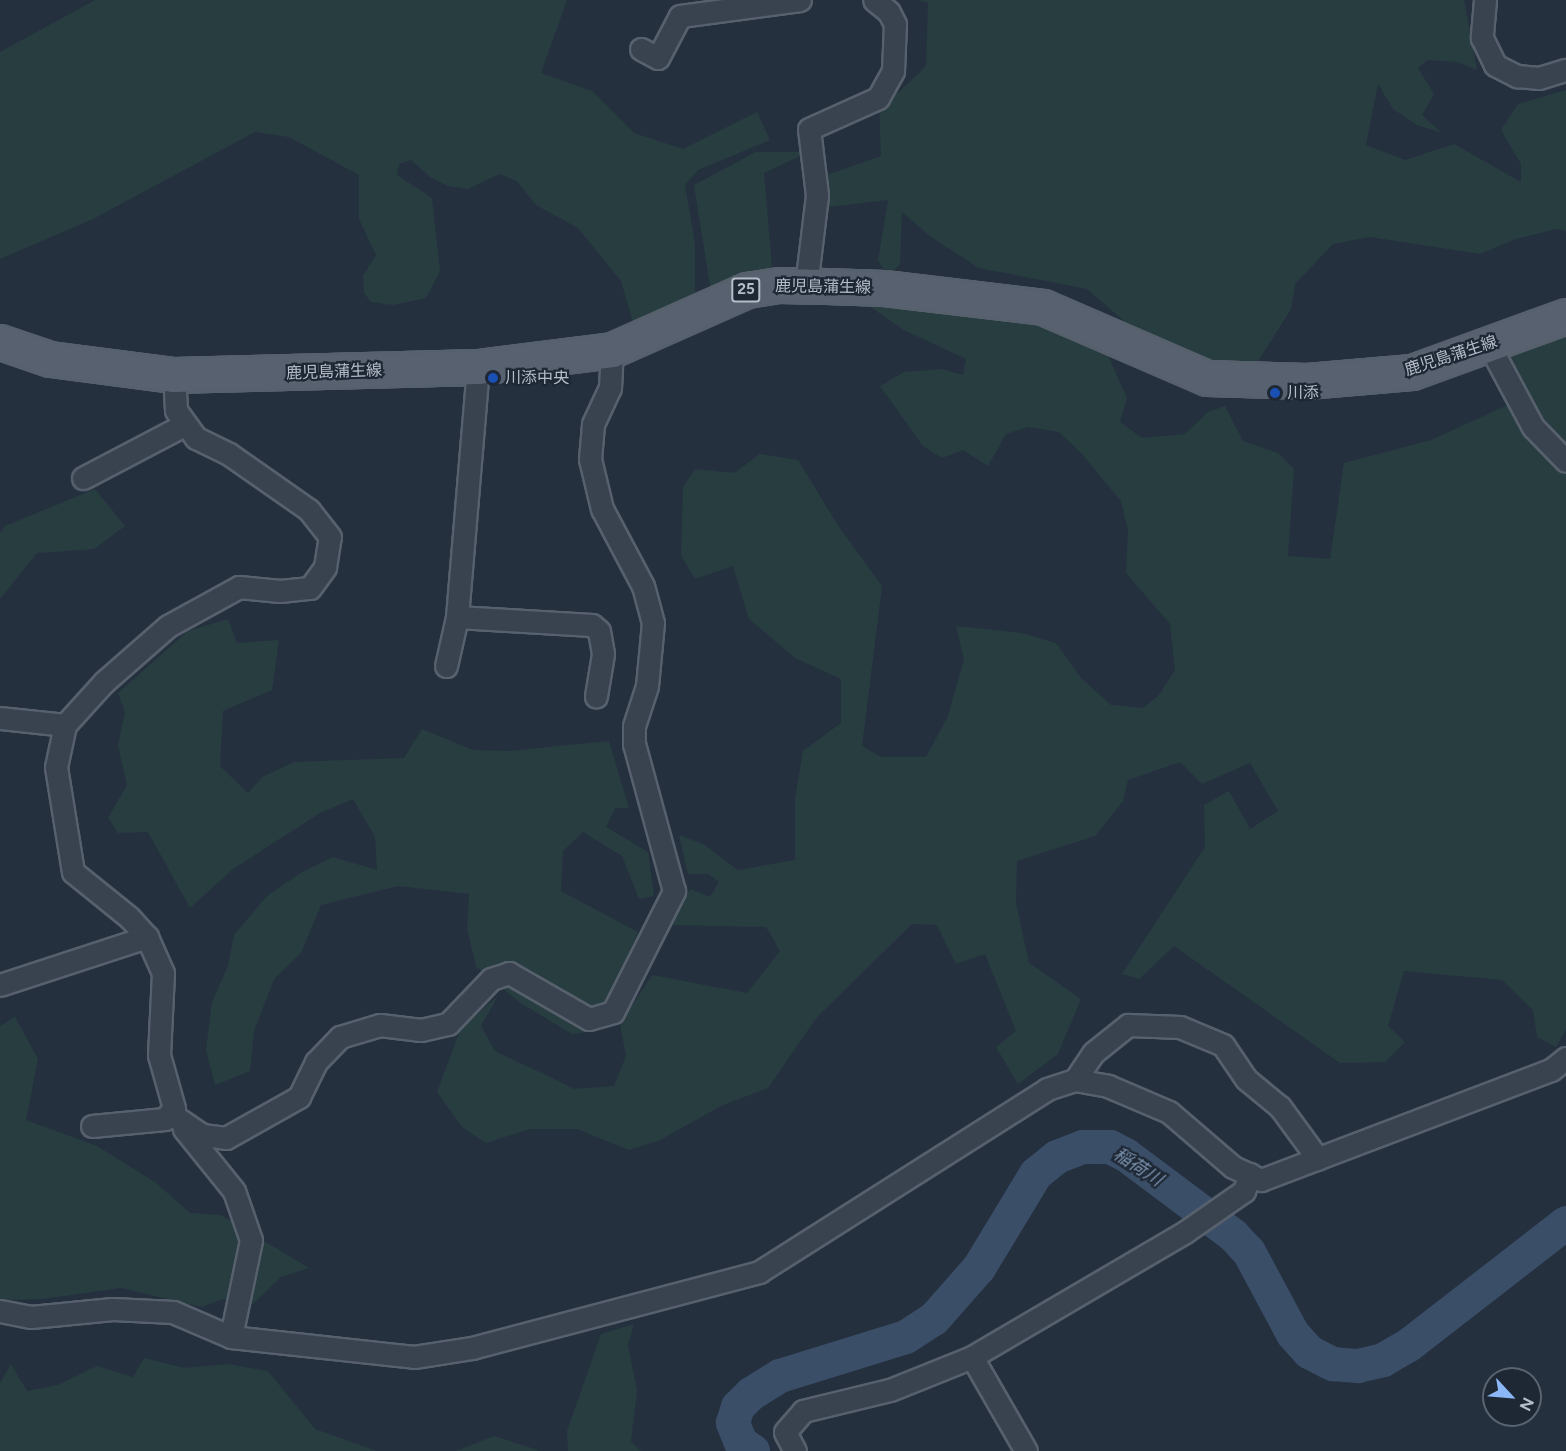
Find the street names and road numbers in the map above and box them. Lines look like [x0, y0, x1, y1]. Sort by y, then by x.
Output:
street label: 鹿児島蒲生線 [775, 277, 871, 297]
road number: 25 [731, 278, 761, 302]
street label: 鹿児島蒲生線 [1402, 332, 1500, 380]
street label: 鹿児島蒲生線 [286, 361, 382, 383]

